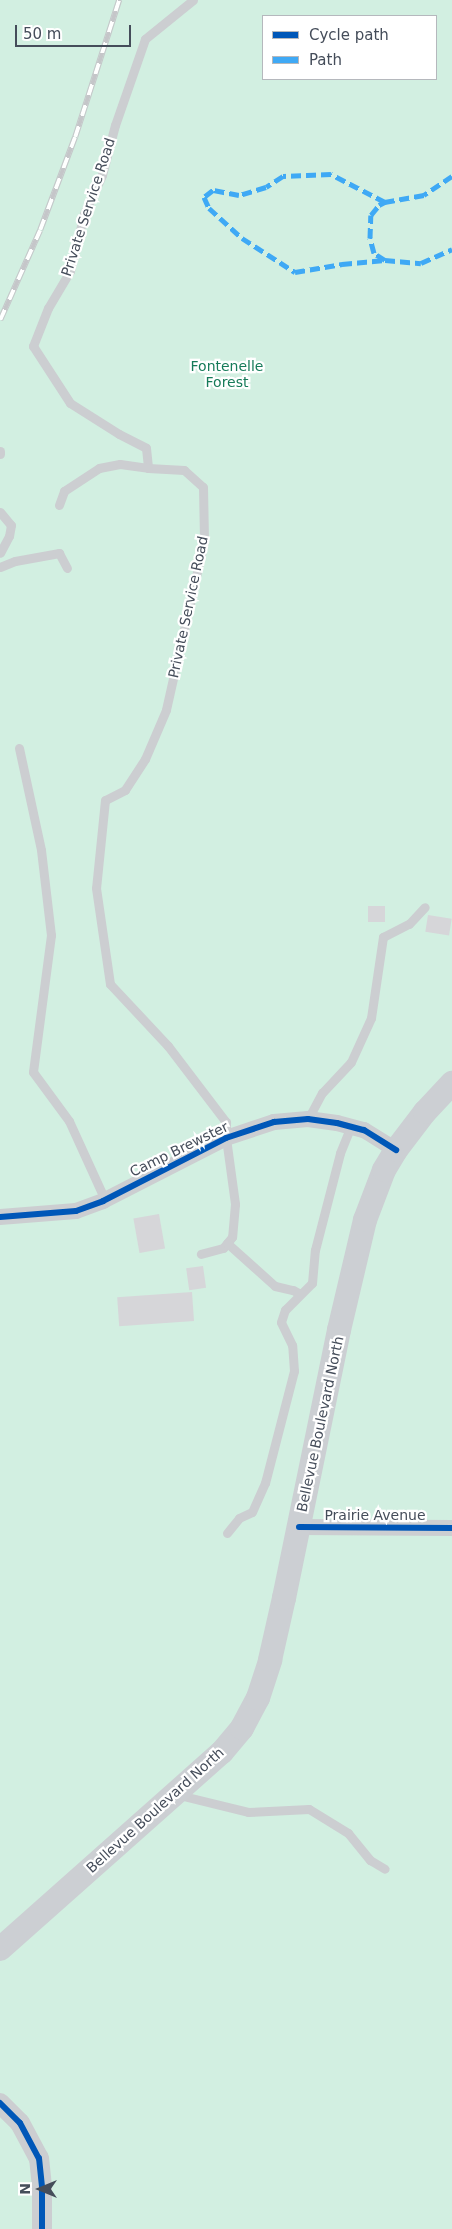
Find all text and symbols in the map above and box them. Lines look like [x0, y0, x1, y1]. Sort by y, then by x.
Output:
scale bar [18, 15, 134, 47]
legend [262, 15, 437, 80]
text: 50 m [23, 25, 61, 43]
text: Cycle path [309, 26, 389, 44]
text: Path [309, 51, 342, 69]
street label: Private Service Road [58, 136, 118, 278]
park label: Fontenelle Forest [191, 358, 263, 391]
street label: Private Service Road [165, 535, 211, 679]
street label: Camp Brewster [127, 1118, 231, 1180]
street label: Bellevue Boulevard North [293, 1335, 347, 1513]
street label: Prairie Avenue [324, 1507, 426, 1523]
street label: Bellevue Boulevard North [83, 1744, 227, 1876]
north arrow [15, 2164, 65, 2214]
text: N [17, 2183, 33, 2195]

